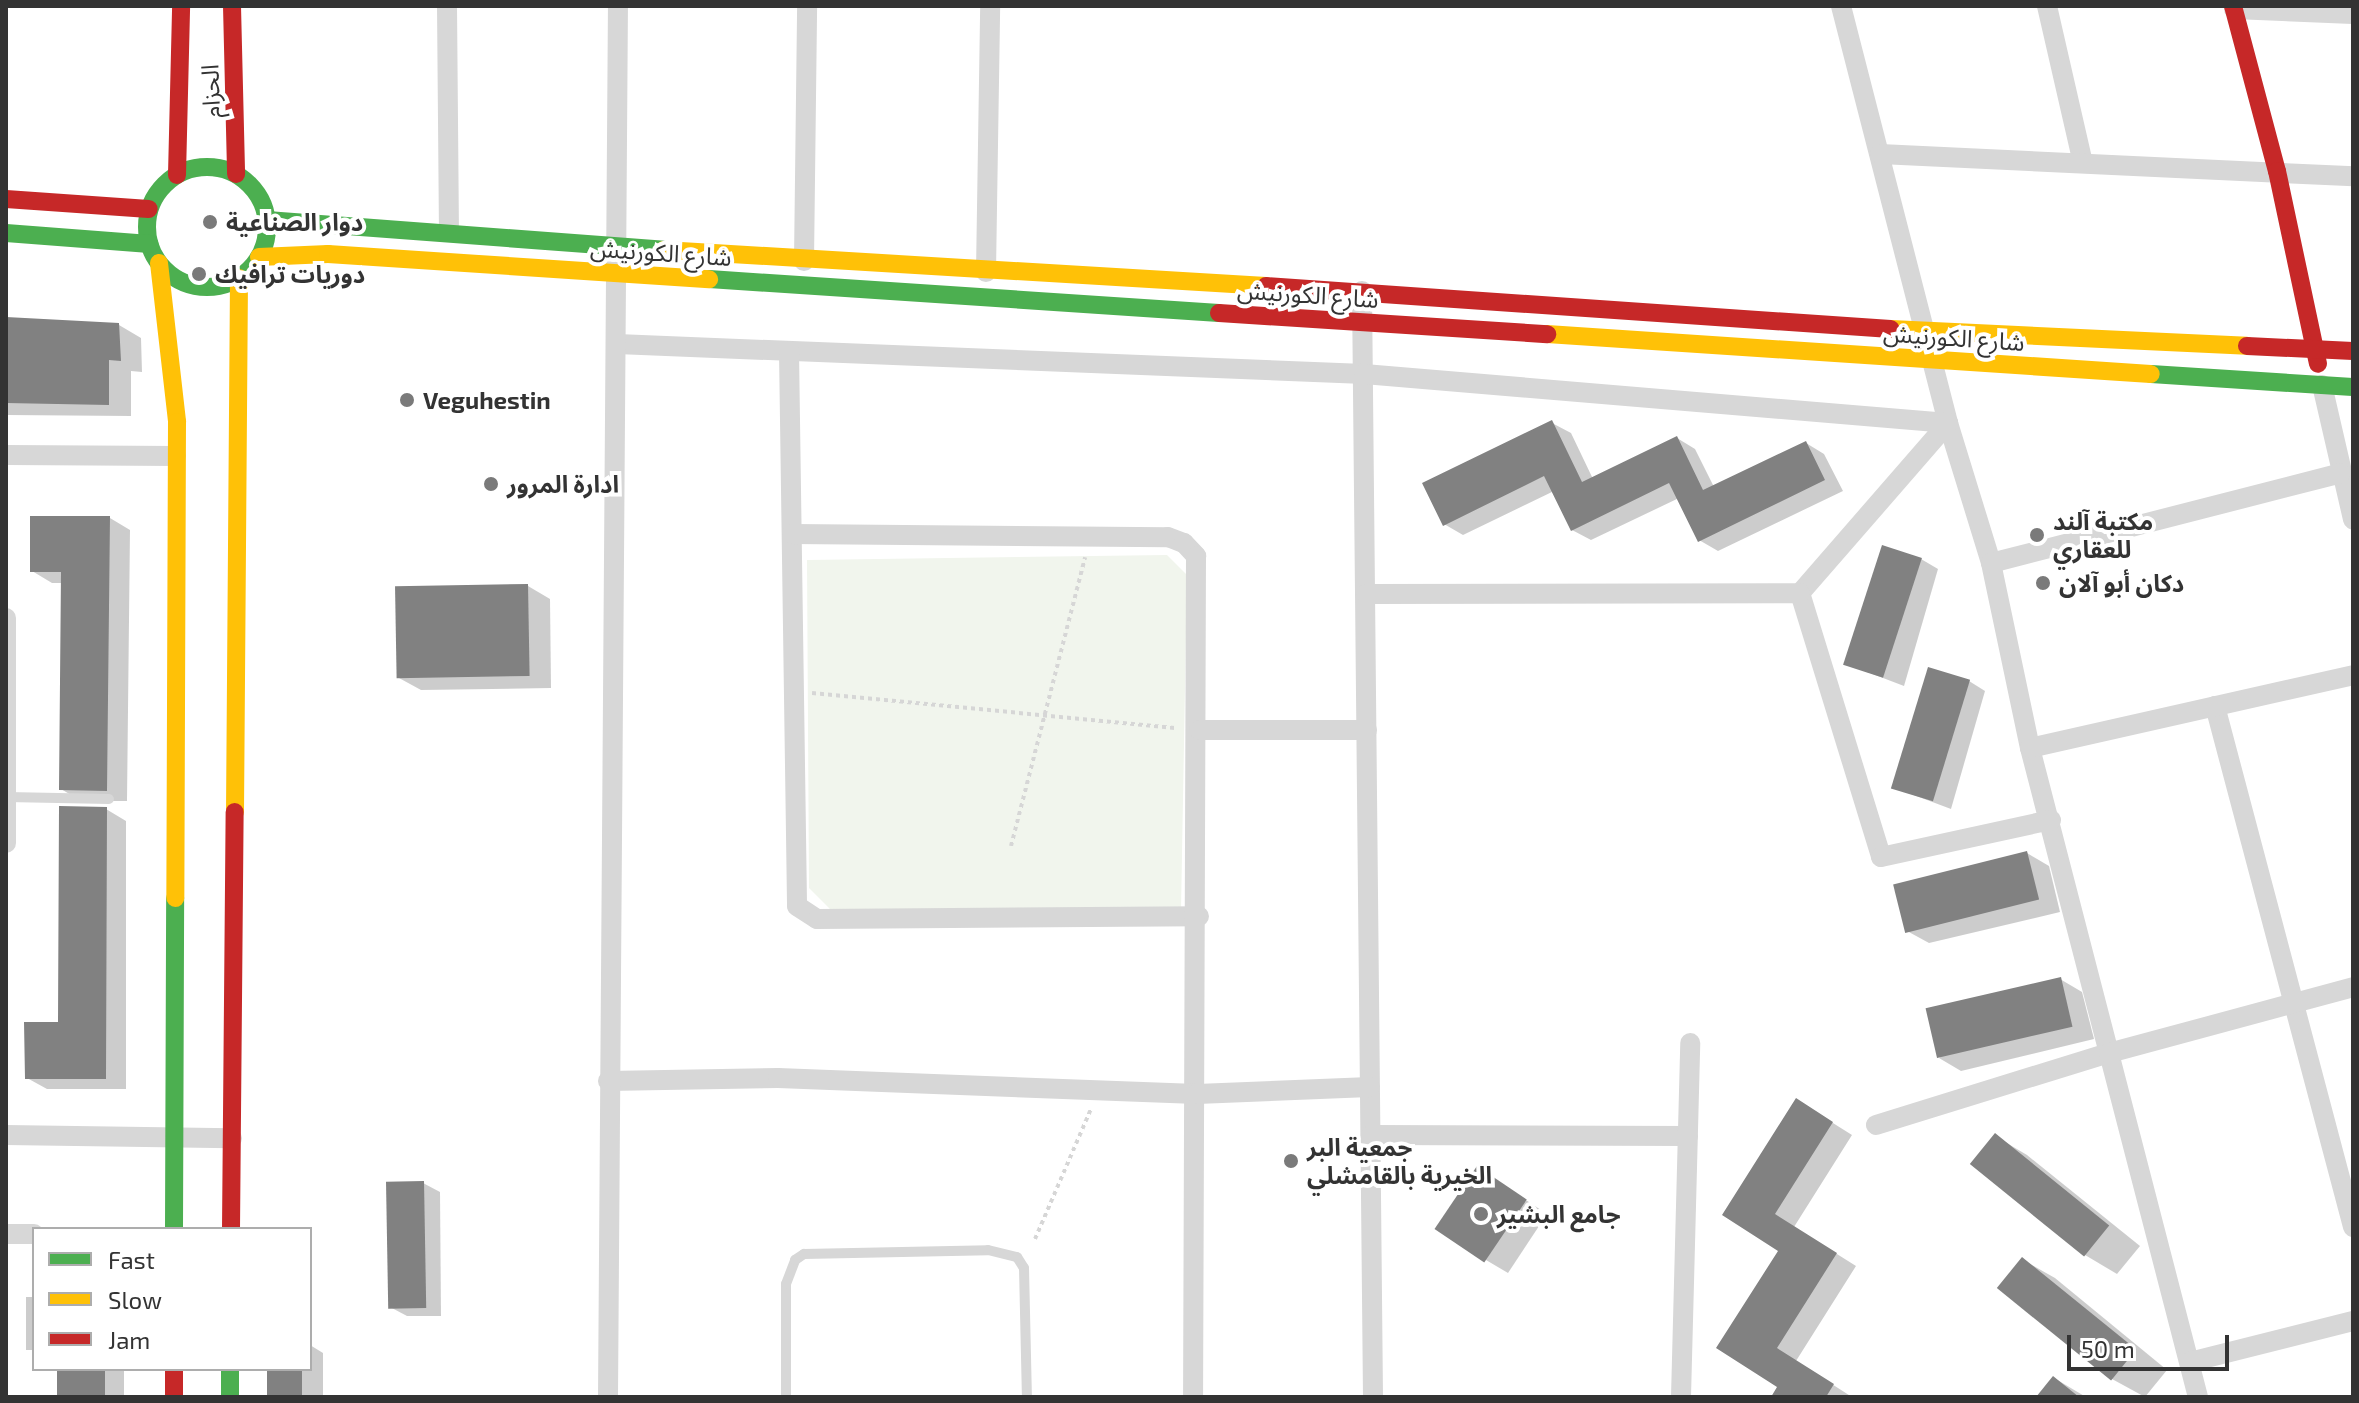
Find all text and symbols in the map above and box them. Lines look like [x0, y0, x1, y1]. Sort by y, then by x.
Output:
street label: الحزام [195, 64, 225, 118]
place label: دوار الصناعية [226, 208, 363, 236]
marker: دوار الصناعية [201, 213, 219, 231]
street label: شارع الكورنيش [589, 233, 733, 271]
place label: دوريات ترافيك [215, 260, 365, 288]
marker: دوريات ترافيك [190, 265, 208, 283]
street label: شارع الكورنيش [1236, 275, 1380, 313]
street label: شارع الكورنيش [1882, 318, 2026, 356]
place label: Veguhestin [423, 386, 551, 414]
marker: Veguhestin [398, 391, 416, 409]
place label: ادارة المرور [507, 470, 619, 498]
marker: ادارة المرور [482, 475, 500, 493]
place label: مكتبة آلند للعقاري [2053, 507, 2153, 563]
marker: مكتبة آلند للعقاري [2028, 526, 2046, 544]
place label: دكان أبو آلان [2059, 569, 2184, 597]
marker: دكان أبو آلان [2034, 574, 2052, 592]
place label: جمعية البر الخيرية بالقامشلي [1307, 1133, 1492, 1189]
marker: جمعية البر الخيرية بالقامشلي [1282, 1152, 1300, 1170]
place label: جامع البشير [1497, 1200, 1621, 1228]
marker: جامع البشير [1472, 1205, 1490, 1223]
legend [32, 1227, 312, 1371]
text: Fast [108, 1245, 155, 1274]
text: Slow [108, 1285, 162, 1314]
scale bar [2071, 1319, 2233, 1369]
text: Jam [108, 1325, 150, 1354]
text: 50 m [2081, 1334, 2135, 1363]

